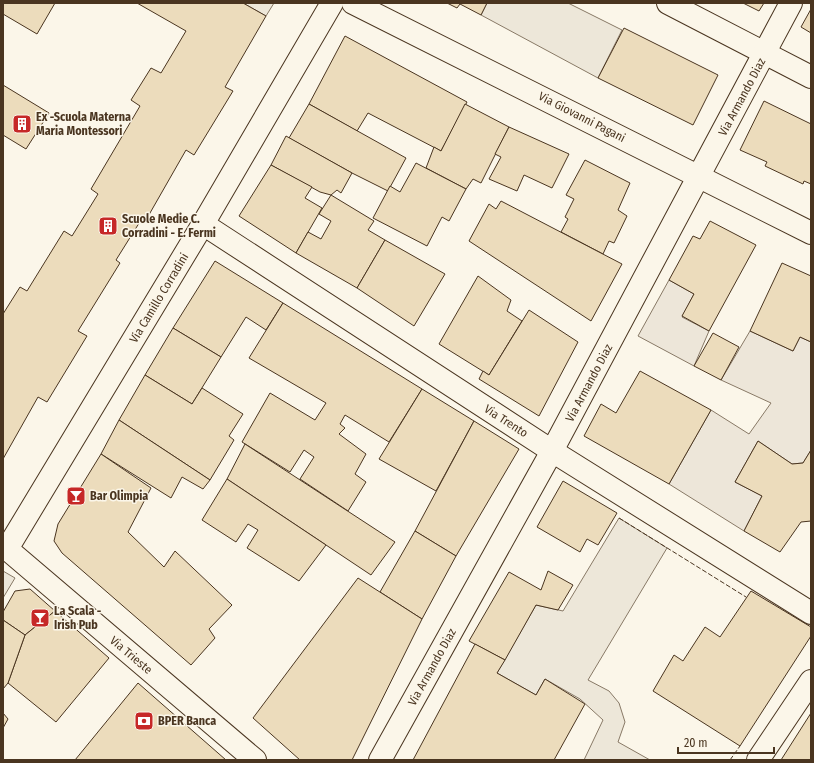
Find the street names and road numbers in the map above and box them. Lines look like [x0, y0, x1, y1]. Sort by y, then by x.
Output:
street label: Via Armando Diaz [716, 56, 768, 138]
street label: Via Giovanni Pagani [536, 89, 628, 145]
street label: Via Camillo Corradini [127, 251, 191, 345]
street label: Via Armando Diaz [563, 342, 615, 424]
street label: Via Trento [482, 402, 530, 440]
street label: Via Armando Diaz [405, 626, 459, 708]
street label: Via Trieste [107, 633, 155, 677]

